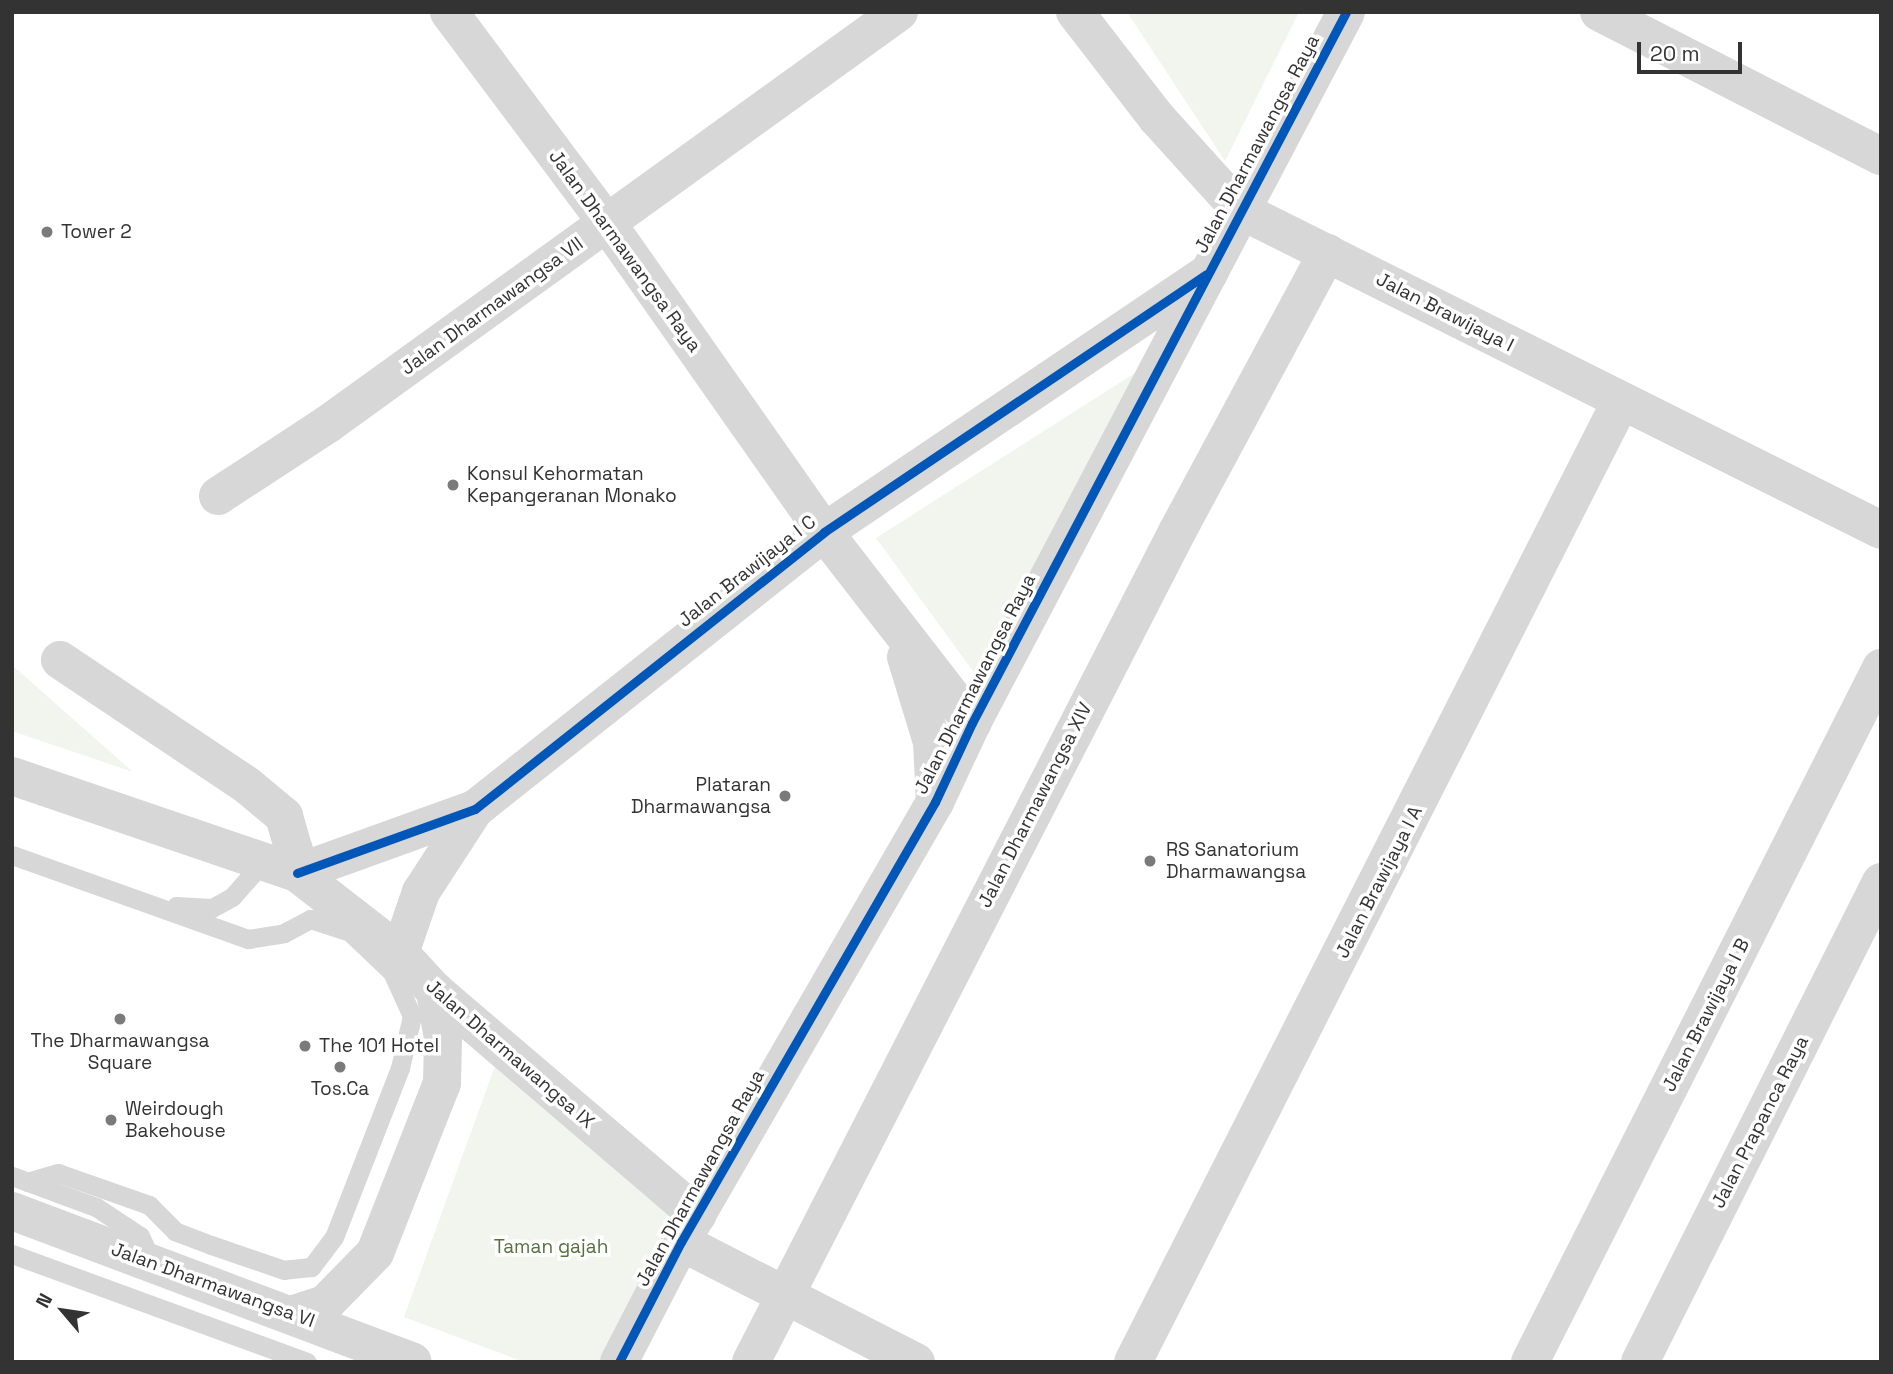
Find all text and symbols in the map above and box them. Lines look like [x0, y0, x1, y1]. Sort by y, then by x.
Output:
scale bar [1641, 28, 1746, 72]
street label: Jalan Dharmawangsa Raya [1190, 31, 1324, 257]
text: 20 m [1650, 40, 1700, 67]
street label: Jalan Dharmawangsa Raya [544, 146, 706, 356]
place label: Tower 2 [61, 221, 132, 243]
marker: Tower 2 [39, 224, 55, 240]
street label: Jalan Dharmawangsa VII [396, 232, 588, 380]
street label: Jalan Brawijaya I [1372, 267, 1518, 357]
place label: Konsul Kehormatan Kepangeranan Monako [467, 463, 677, 507]
marker: Konsul Kehormatan Kepangeranan Monako [445, 477, 461, 493]
street label: Jalan Brawijaya I C [674, 510, 820, 632]
street label: Jalan Dharmawangsa Raya [909, 570, 1041, 798]
street label: Jalan Dharmawangsa XIV [973, 699, 1097, 911]
place label: Plataran Dharmawangsa [631, 774, 771, 818]
marker: Plataran Dharmawangsa [777, 788, 793, 804]
street label: Jalan Brawijaya I A [1331, 802, 1427, 962]
place label: RS Sanatorium Dharmawangsa [1166, 839, 1306, 883]
marker: RS Sanatorium Dharmawangsa [1140, 851, 1160, 871]
street label: Jalan Brawijaya I B [1658, 935, 1754, 1095]
street label: Jalan Dharmawangsa IX [421, 975, 599, 1133]
marker: The Dharmawangsa Square [112, 1011, 128, 1027]
place label: The Dharmawangsa Square [30, 1030, 210, 1074]
street label: Jalan Prapanca Raya [1707, 1032, 1813, 1212]
place label: The 101 Hotel [319, 1035, 439, 1057]
marker: The 101 Hotel [297, 1038, 313, 1054]
marker: Tos.Ca [332, 1059, 348, 1075]
street label: Jalan Dharmawangsa Raya [631, 1066, 769, 1290]
place label: Tos.Ca [311, 1078, 369, 1100]
place label: Weirdough Bakehouse [125, 1098, 226, 1142]
marker: Weirdough Bakehouse [103, 1112, 119, 1128]
park label: Taman gajah [494, 1236, 608, 1258]
street label: Jalan Dharmawangsa VI [108, 1237, 318, 1333]
north arrow [28, 1276, 98, 1346]
text: N [30, 1289, 58, 1312]

